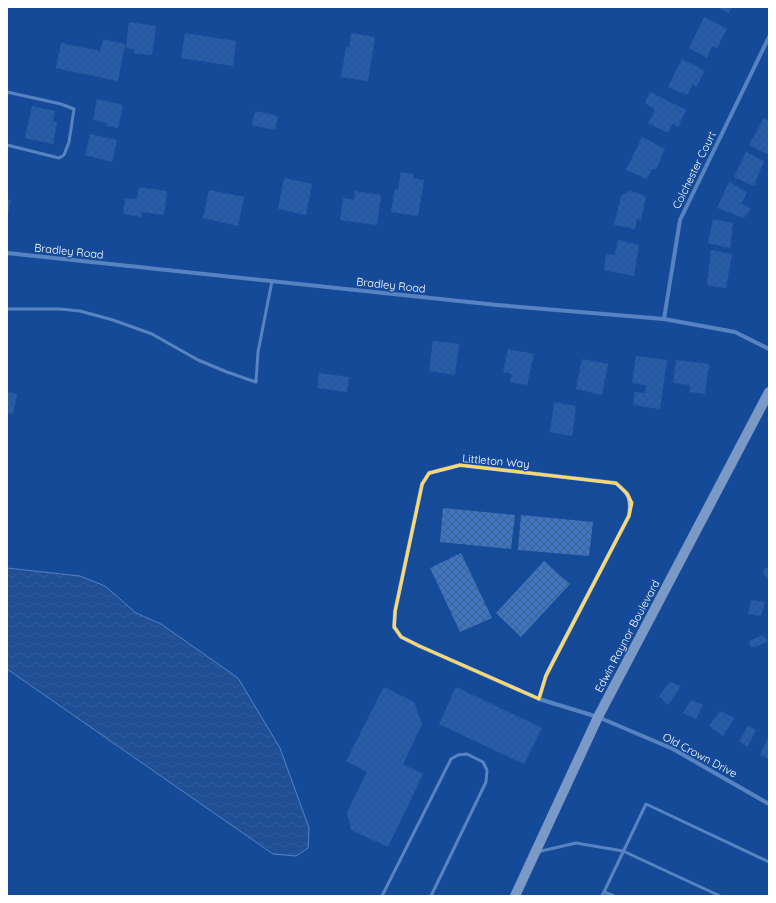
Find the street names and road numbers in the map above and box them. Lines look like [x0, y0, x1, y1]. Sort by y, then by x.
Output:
street label: Colchester Court [669, 129, 719, 211]
street label: Bradley Road [34, 240, 104, 262]
street label: Bradley Road [356, 274, 426, 296]
street label: Littleton Way [462, 451, 530, 471]
street label: Edwin Raynor Boulevard [591, 577, 663, 695]
street label: Old Crown Drive [660, 729, 740, 781]

